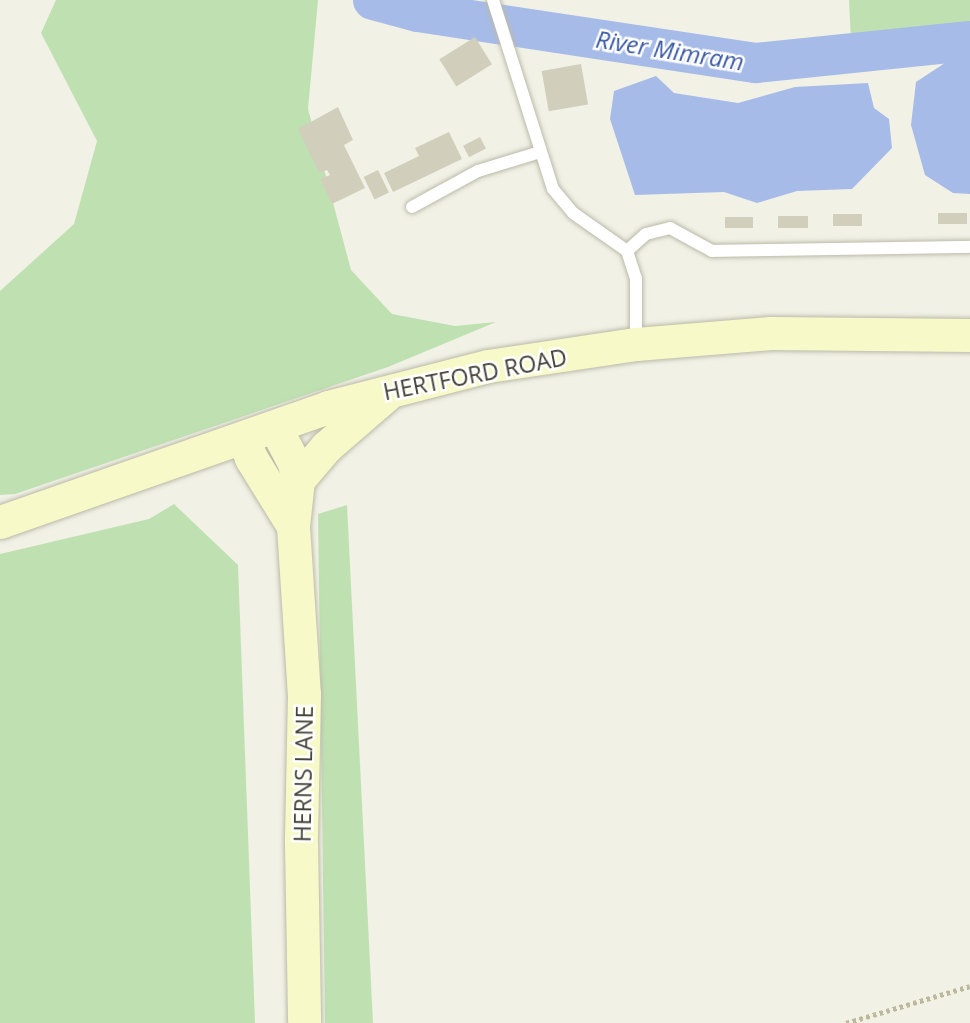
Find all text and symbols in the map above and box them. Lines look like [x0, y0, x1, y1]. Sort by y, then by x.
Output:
water label: River Mimram [594, 24, 746, 76]
street label: HERTFORD ROAD [381, 343, 569, 405]
street label: HERNS LANE [288, 706, 318, 842]

